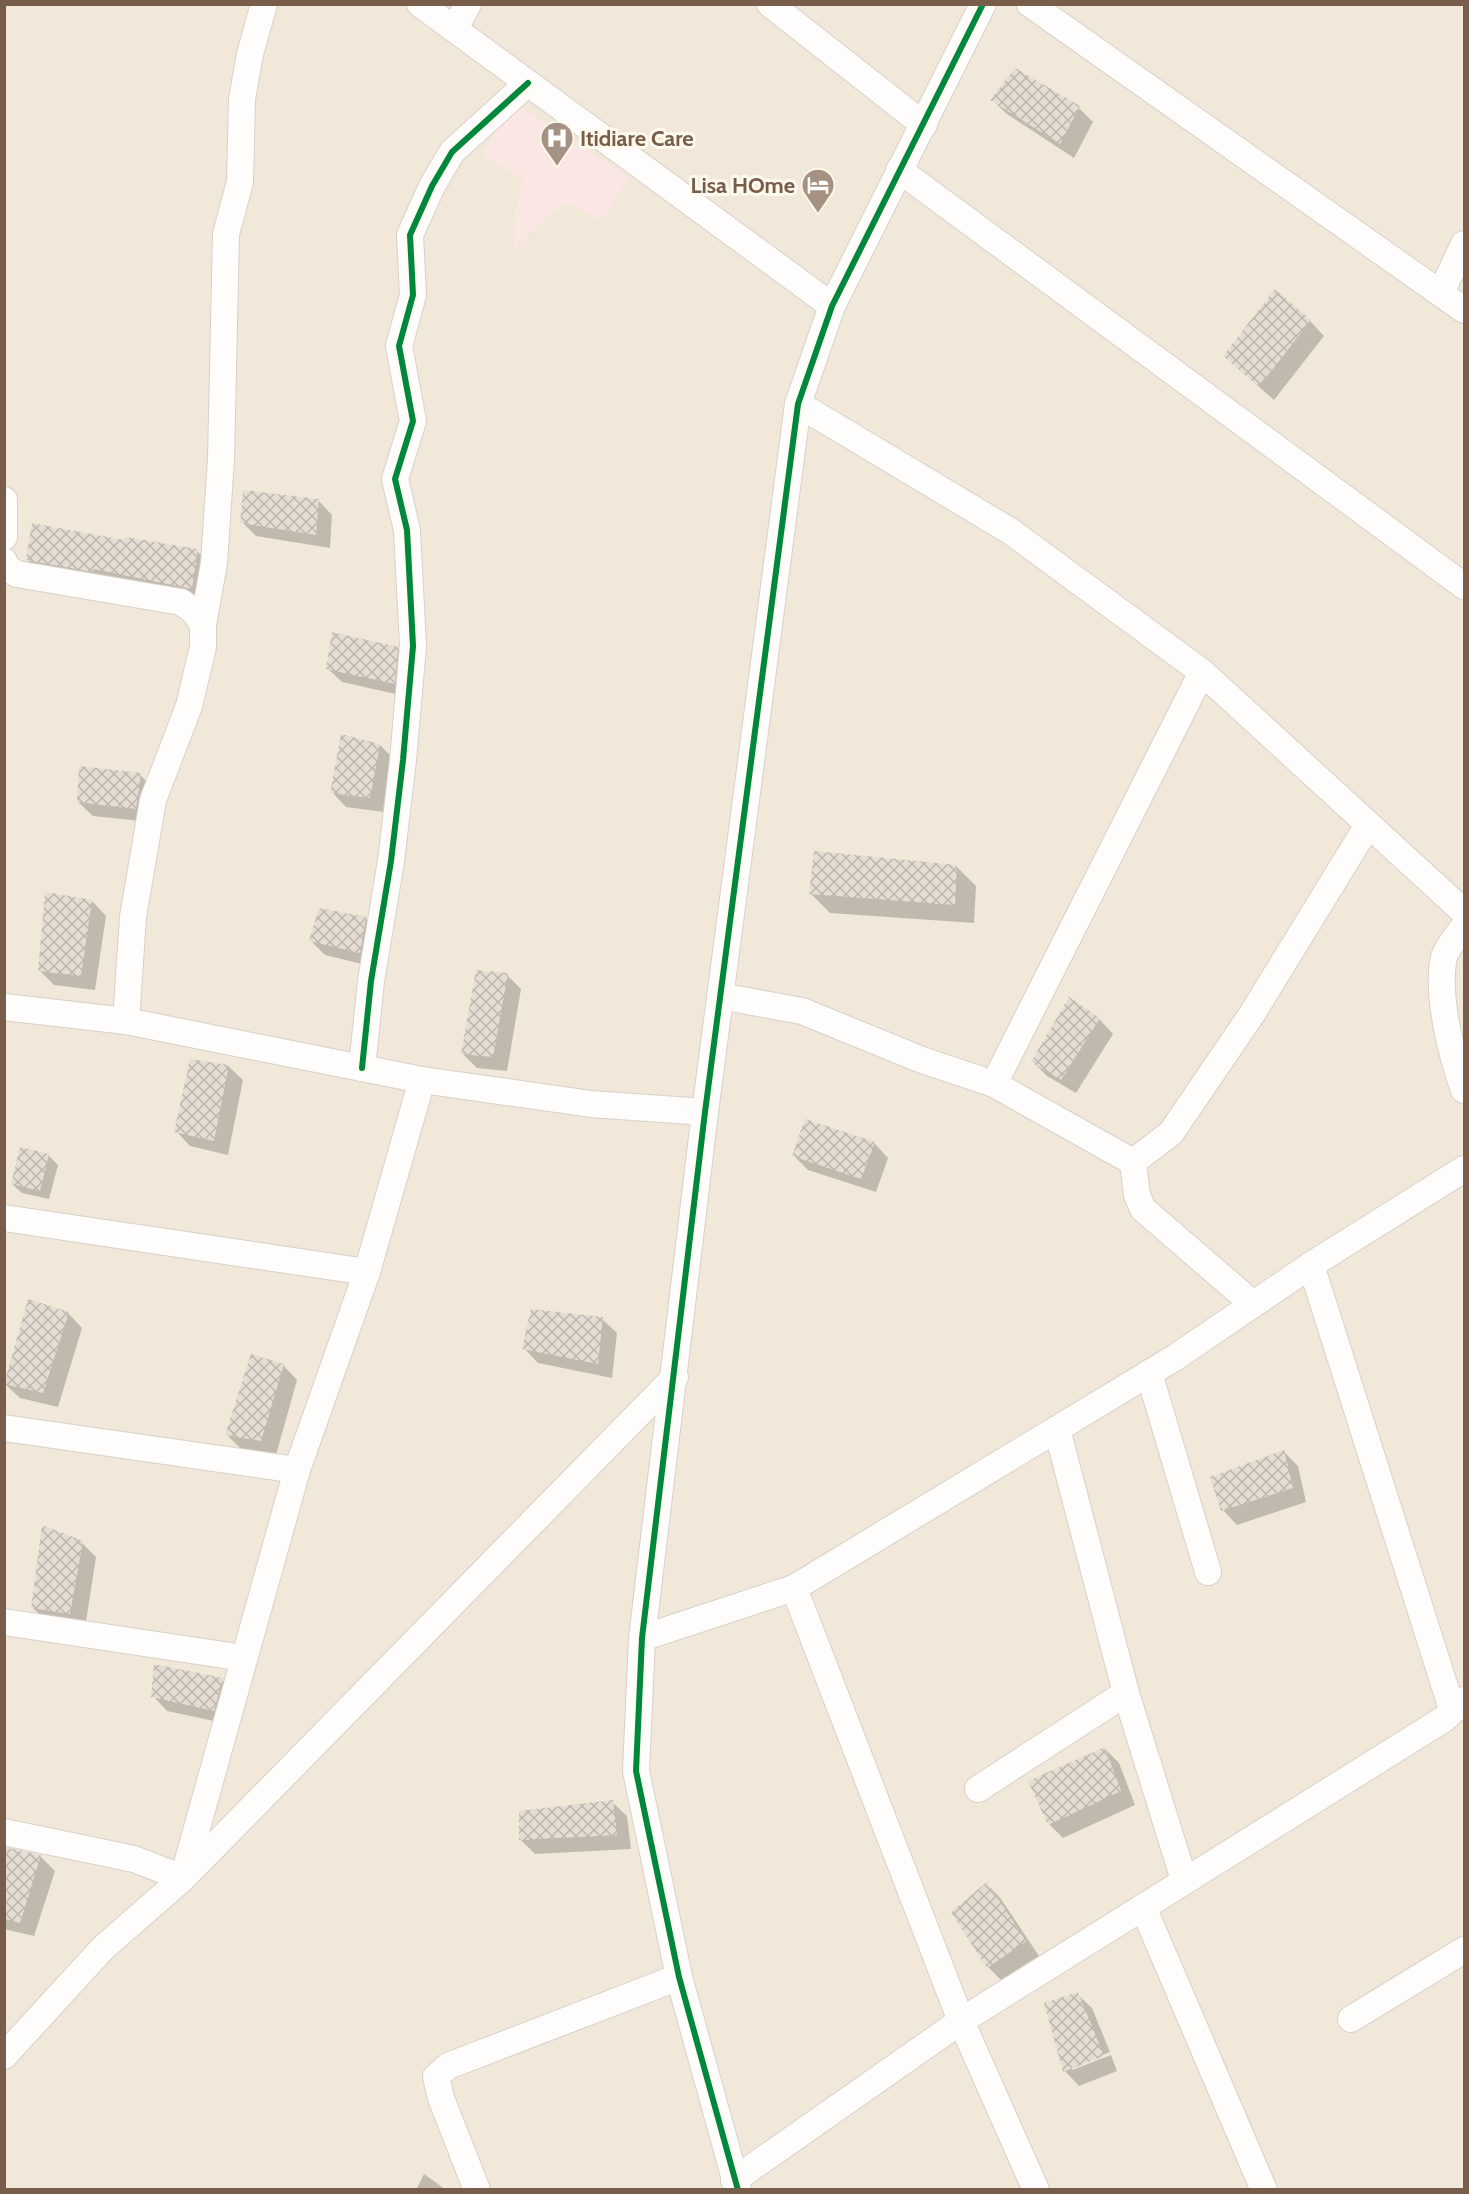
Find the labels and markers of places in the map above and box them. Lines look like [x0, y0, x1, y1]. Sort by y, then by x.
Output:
hospital icon: Itidiare Care [539, 120, 575, 167]
place label: Itidiare Care [580, 125, 694, 152]
hotel icon: Lisa HOme [800, 167, 836, 214]
place label: Lisa HOme [690, 172, 795, 199]

